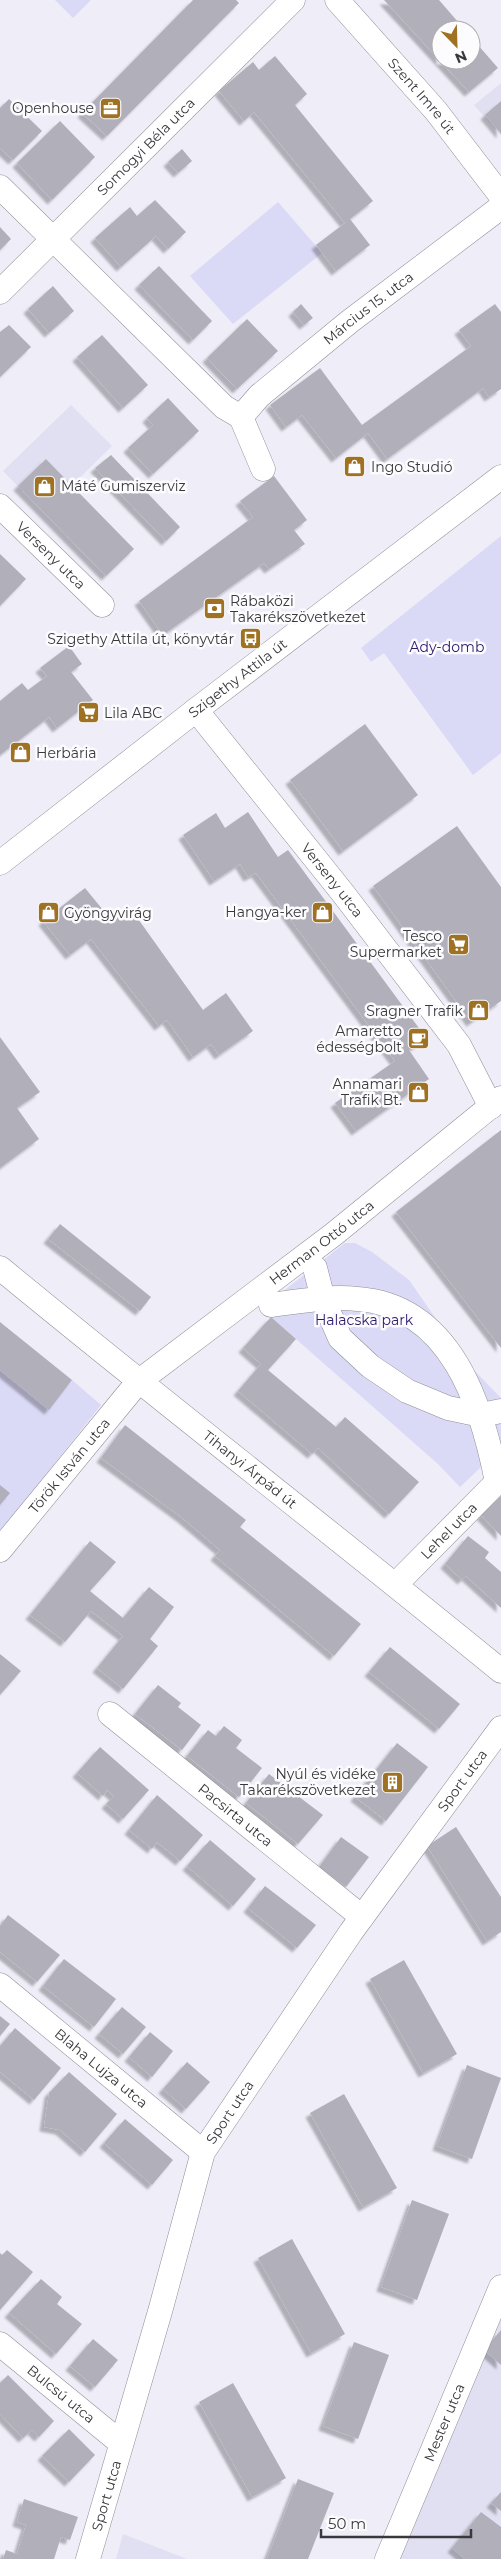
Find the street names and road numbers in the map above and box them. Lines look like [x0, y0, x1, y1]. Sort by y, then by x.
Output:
street label: Szent Imre út [384, 54, 460, 138]
street label: Somogyi Béla utca [93, 94, 199, 199]
street label: Március 15. utca [320, 267, 417, 349]
street label: Verseny utca [12, 518, 89, 593]
street label: Szigethy Attila út [185, 635, 291, 722]
street label: Verseny utca [297, 839, 367, 921]
street label: Herman Ottó utca [266, 1196, 378, 1289]
street label: Török István utca [25, 1414, 114, 1517]
street label: Tihanyi Árpád út [199, 1426, 301, 1513]
street label: Lehel utca [417, 1498, 481, 1563]
street label: Sport utca [433, 1746, 491, 1815]
street label: Pacsirta utca [194, 1780, 276, 1850]
street label: Blaha Lujza utca [51, 2025, 151, 2112]
street label: Sport utca [202, 2077, 258, 2147]
street label: Bulcsú utca [23, 2361, 99, 2427]
street label: Mester utca [420, 2381, 469, 2464]
street label: Sport utca [88, 2458, 125, 2533]

